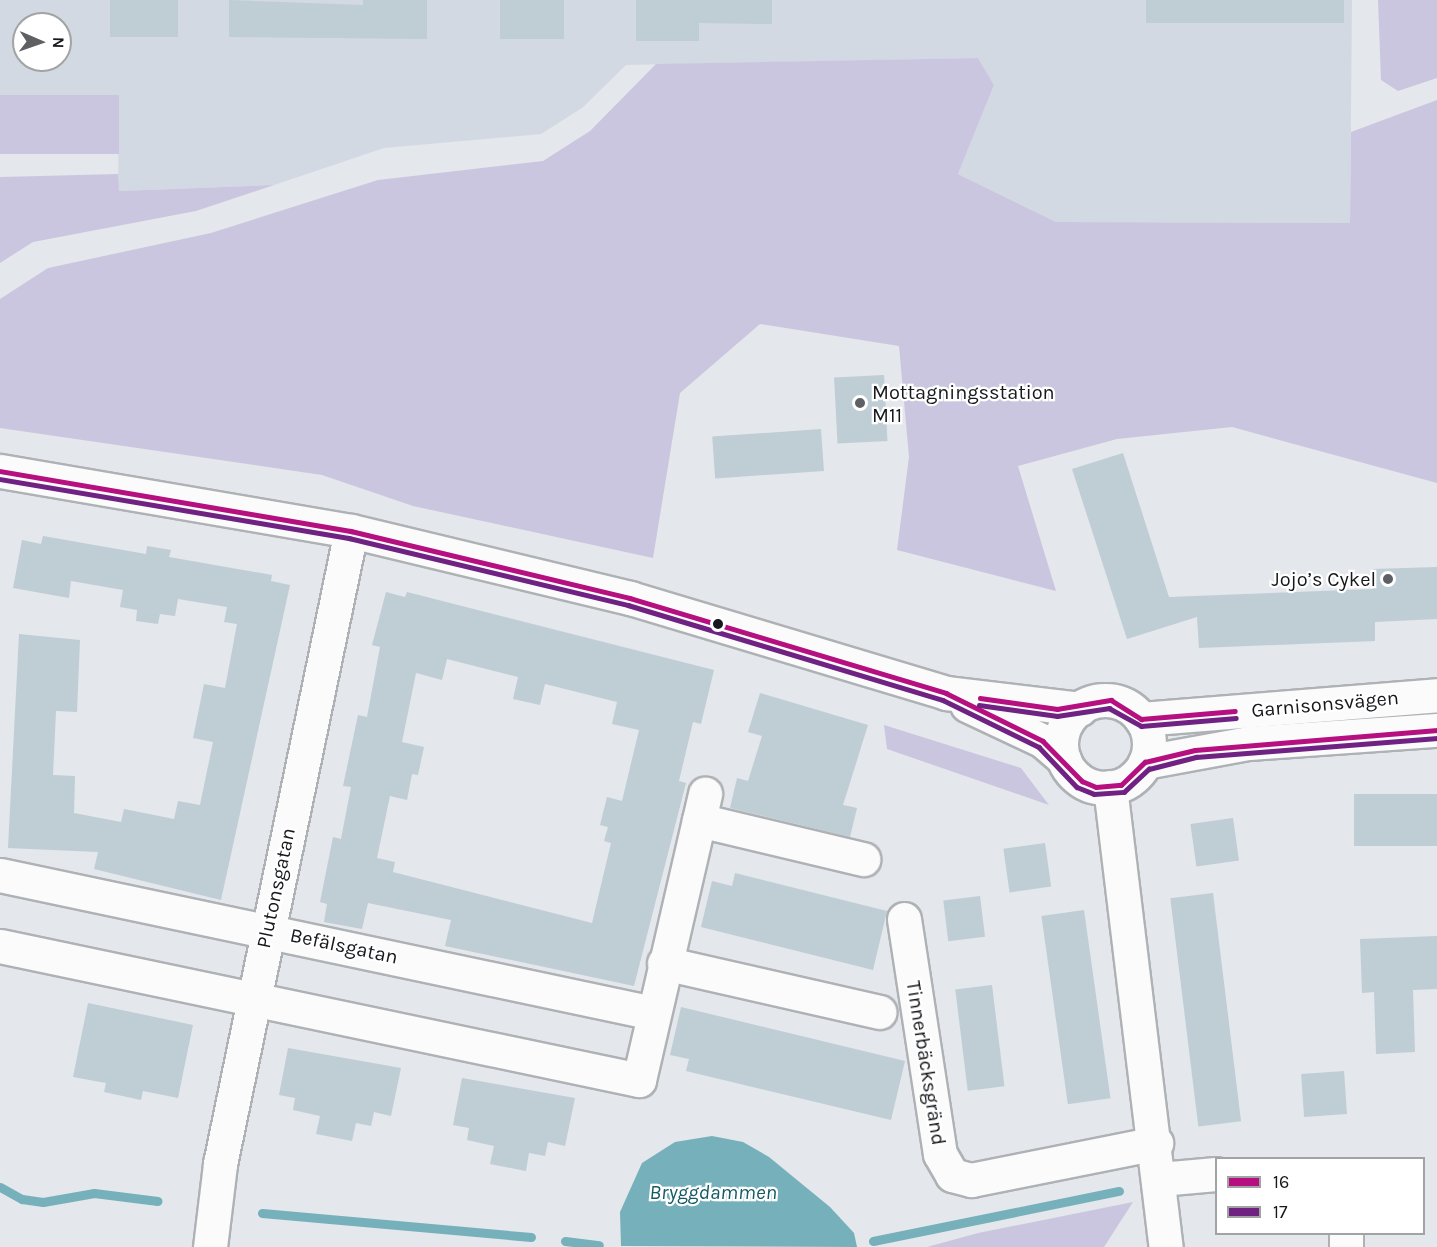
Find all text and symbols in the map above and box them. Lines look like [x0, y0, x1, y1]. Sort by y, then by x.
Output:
north arrow [12, 12, 72, 72]
text: N [49, 36, 68, 49]
place label: Mottagningsstation M11 [872, 380, 1055, 427]
marker: Mottagningsstation M11 [853, 396, 867, 410]
place label: Jojo’s Cykel [1272, 567, 1376, 591]
marker: Jojo’s Cykel [1381, 572, 1395, 586]
unlabelled marker [712, 618, 724, 630]
street label: Garnisonsvägen [1250, 686, 1400, 722]
street label: Plutonsgatan [252, 825, 300, 951]
street label: Befälsgatan [288, 923, 400, 969]
street label: Tinnerbäcksgränd [901, 979, 951, 1147]
legend [1215, 1157, 1425, 1235]
text: 16 [1273, 1171, 1289, 1193]
water label: Bryggdammen [649, 1179, 777, 1205]
text: 17 [1273, 1201, 1287, 1223]

